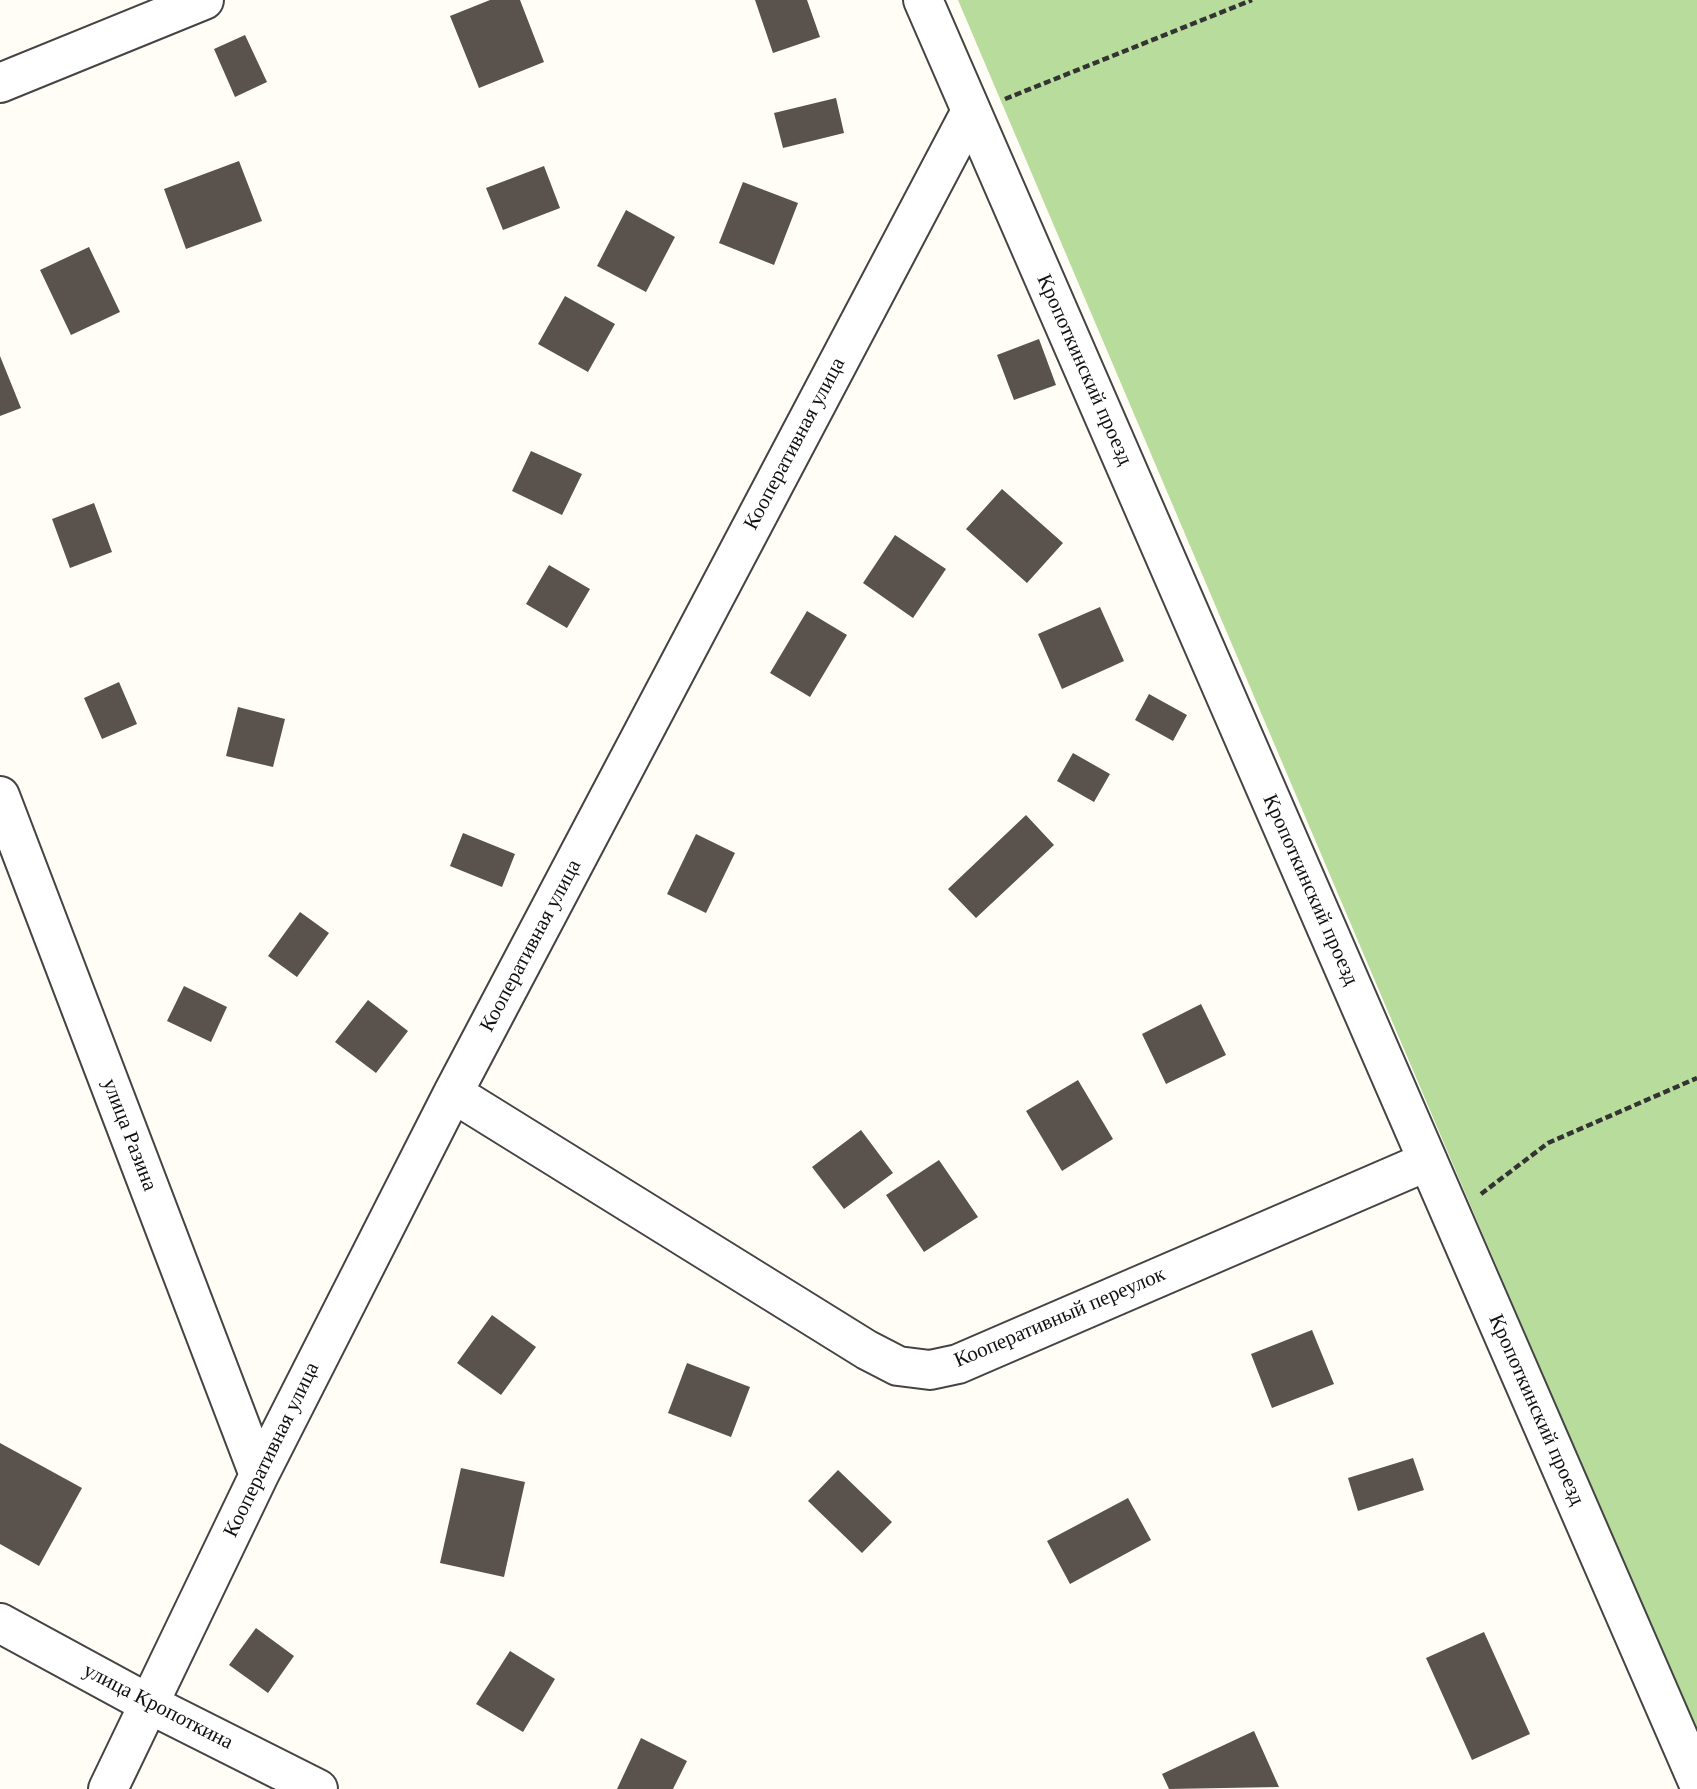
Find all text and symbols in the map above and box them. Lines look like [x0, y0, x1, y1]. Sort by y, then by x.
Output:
street label: Кропоткинский проезд [1031, 271, 1137, 469]
street label: Кооперативная улица [739, 354, 851, 534]
street label: Кропоткинский проезд [1257, 791, 1363, 989]
street label: Кооперативная улица [475, 856, 587, 1036]
street label: улица Разина [96, 1075, 162, 1195]
street label: Кооперативный переулок [951, 1262, 1169, 1374]
street label: Кропоткинский проезд [1483, 1311, 1589, 1509]
street label: Кооперативная улица [219, 1358, 325, 1542]
street label: улица Кропоткина [79, 1658, 237, 1756]

